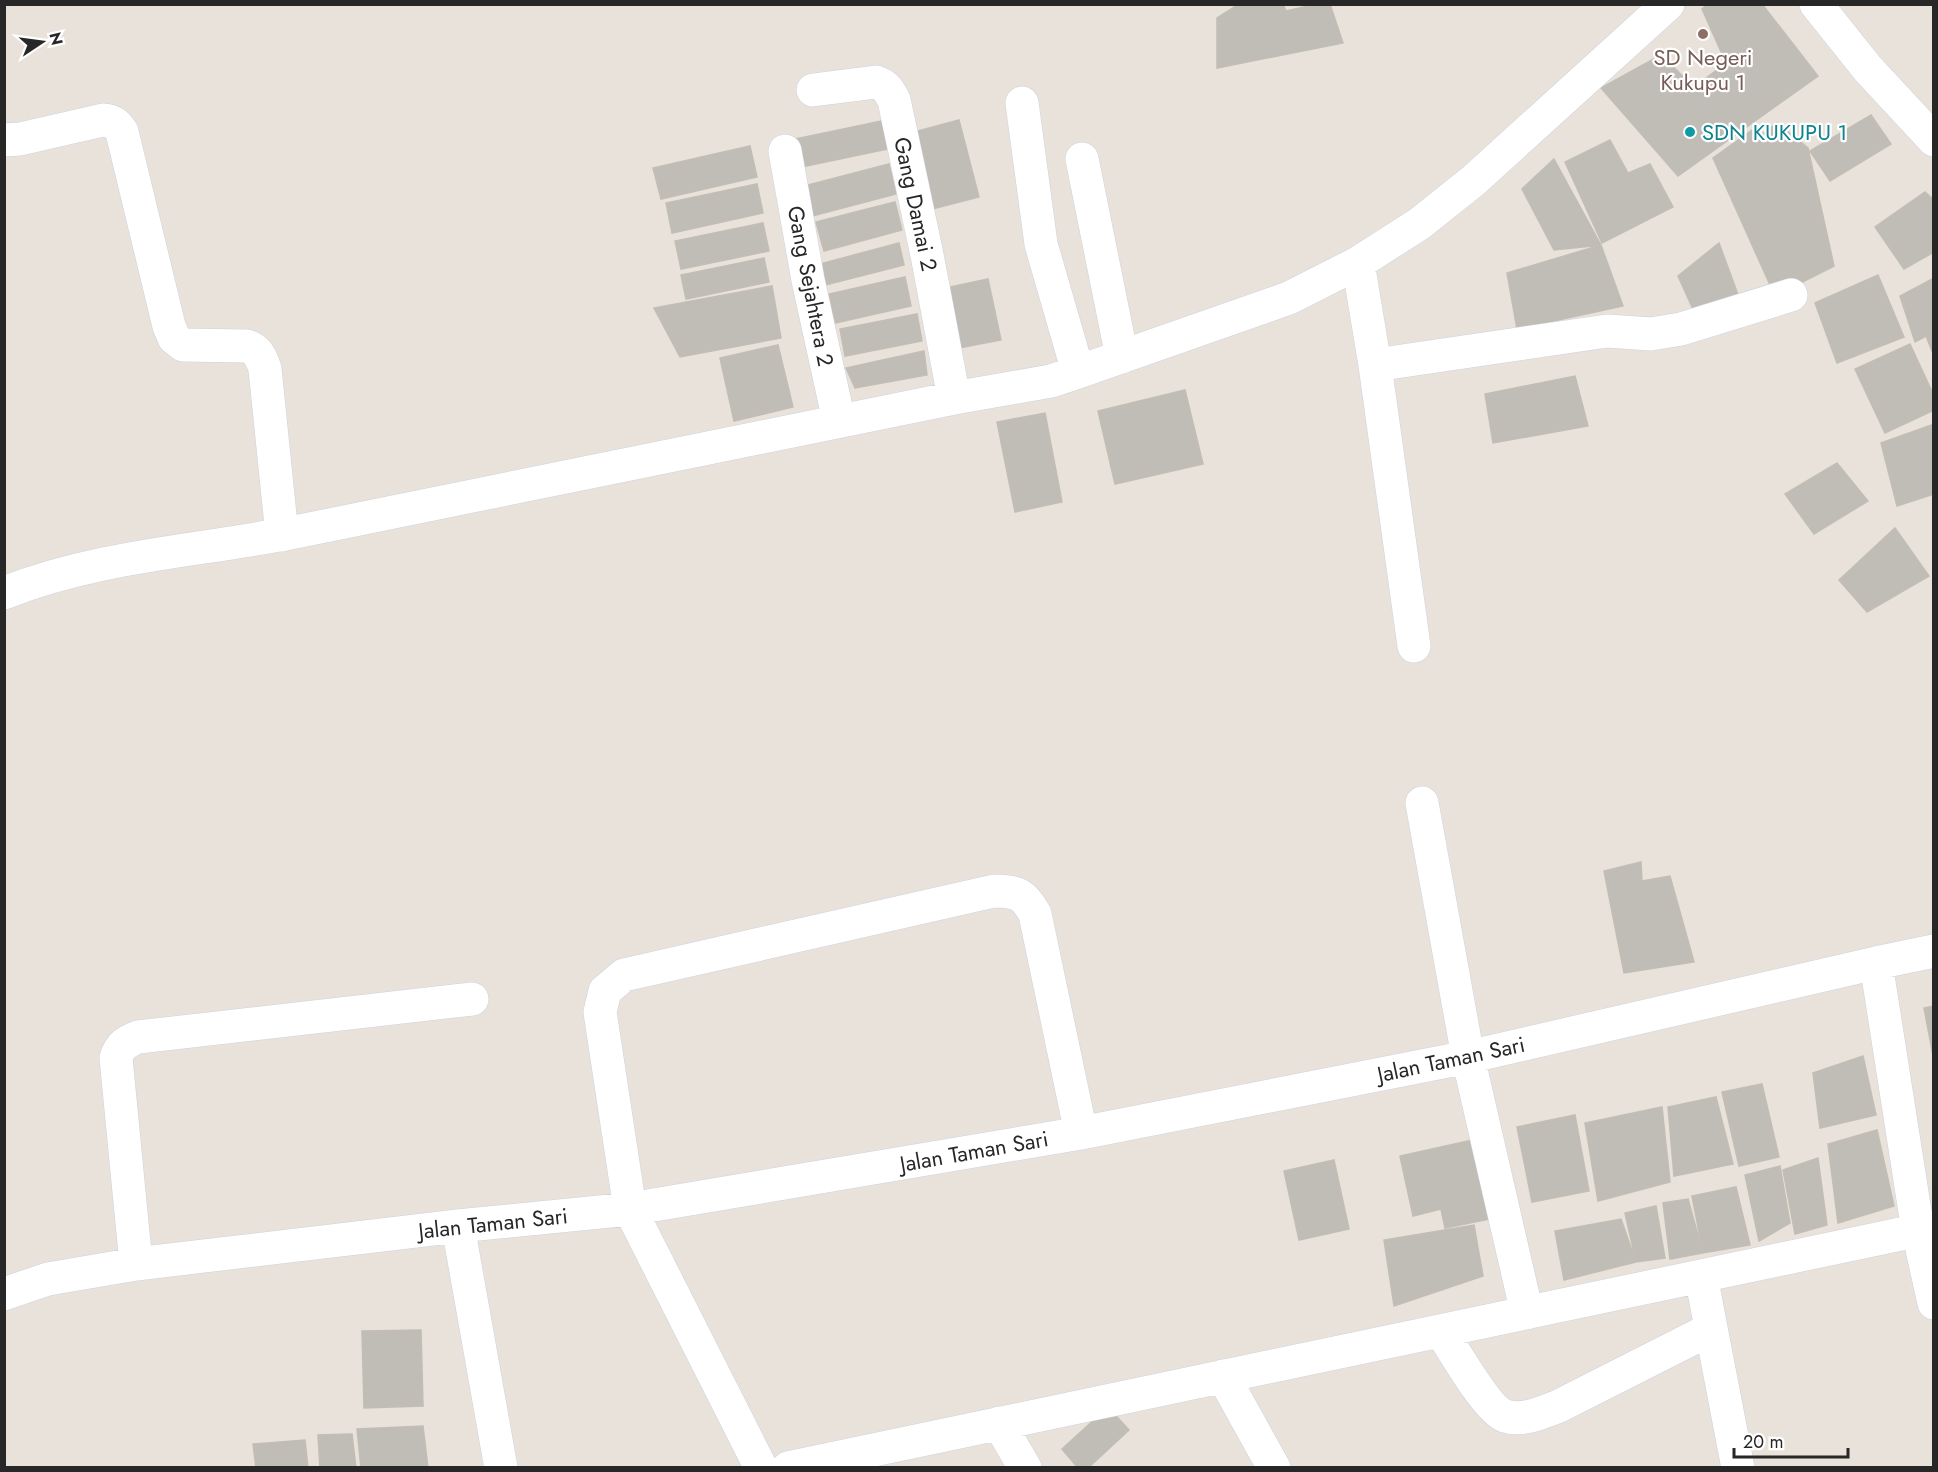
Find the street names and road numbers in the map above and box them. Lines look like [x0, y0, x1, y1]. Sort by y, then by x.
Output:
street label: Gang Damai 2 [886, 134, 946, 274]
street label: Gang Sejahtera 2 [780, 203, 842, 369]
street label: Jalan Taman Sari [1371, 1028, 1528, 1091]
street label: Jalan Taman Sari [894, 1122, 1051, 1180]
street label: Jalan Taman Sari [414, 1199, 569, 1247]

